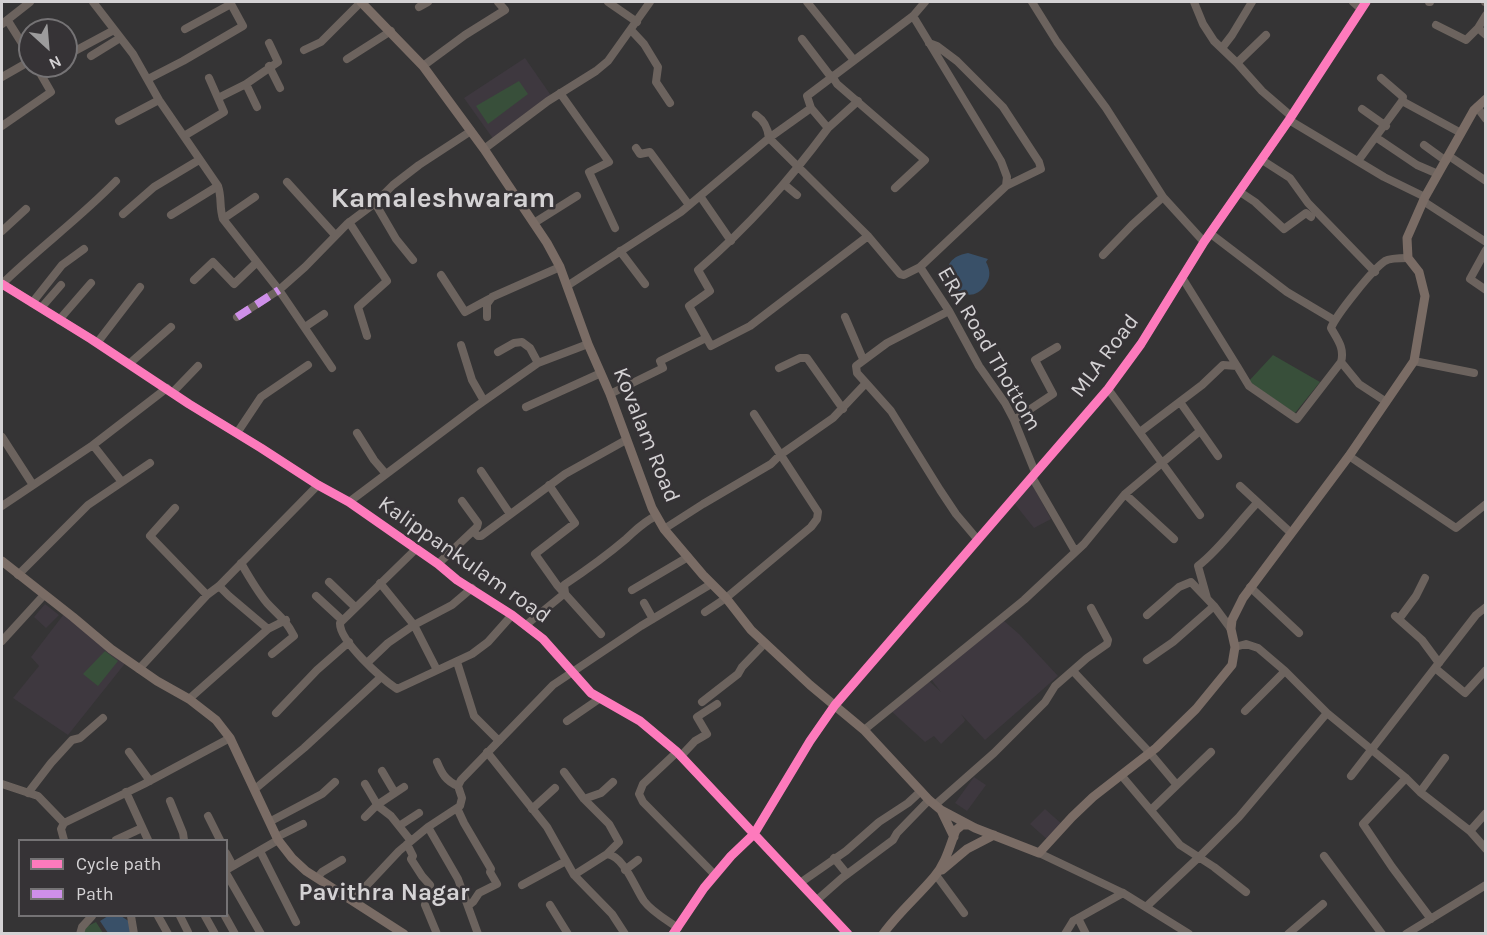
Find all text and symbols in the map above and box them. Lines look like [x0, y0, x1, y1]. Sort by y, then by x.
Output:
north arrow [18, 18, 78, 78]
text: N [46, 52, 65, 74]
district label: Kamaleshwaram [331, 182, 555, 216]
street label: ERA Road Thottom [931, 262, 1047, 436]
street label: MLA Road [1065, 309, 1145, 403]
street label: Kovalam Road [607, 364, 685, 506]
street label: Kalippankulam road [373, 491, 555, 629]
legend [18, 839, 228, 917]
text: Cycle path [76, 853, 161, 875]
district label: Pavithra Nagar [299, 879, 469, 907]
text: Path [76, 883, 114, 905]

